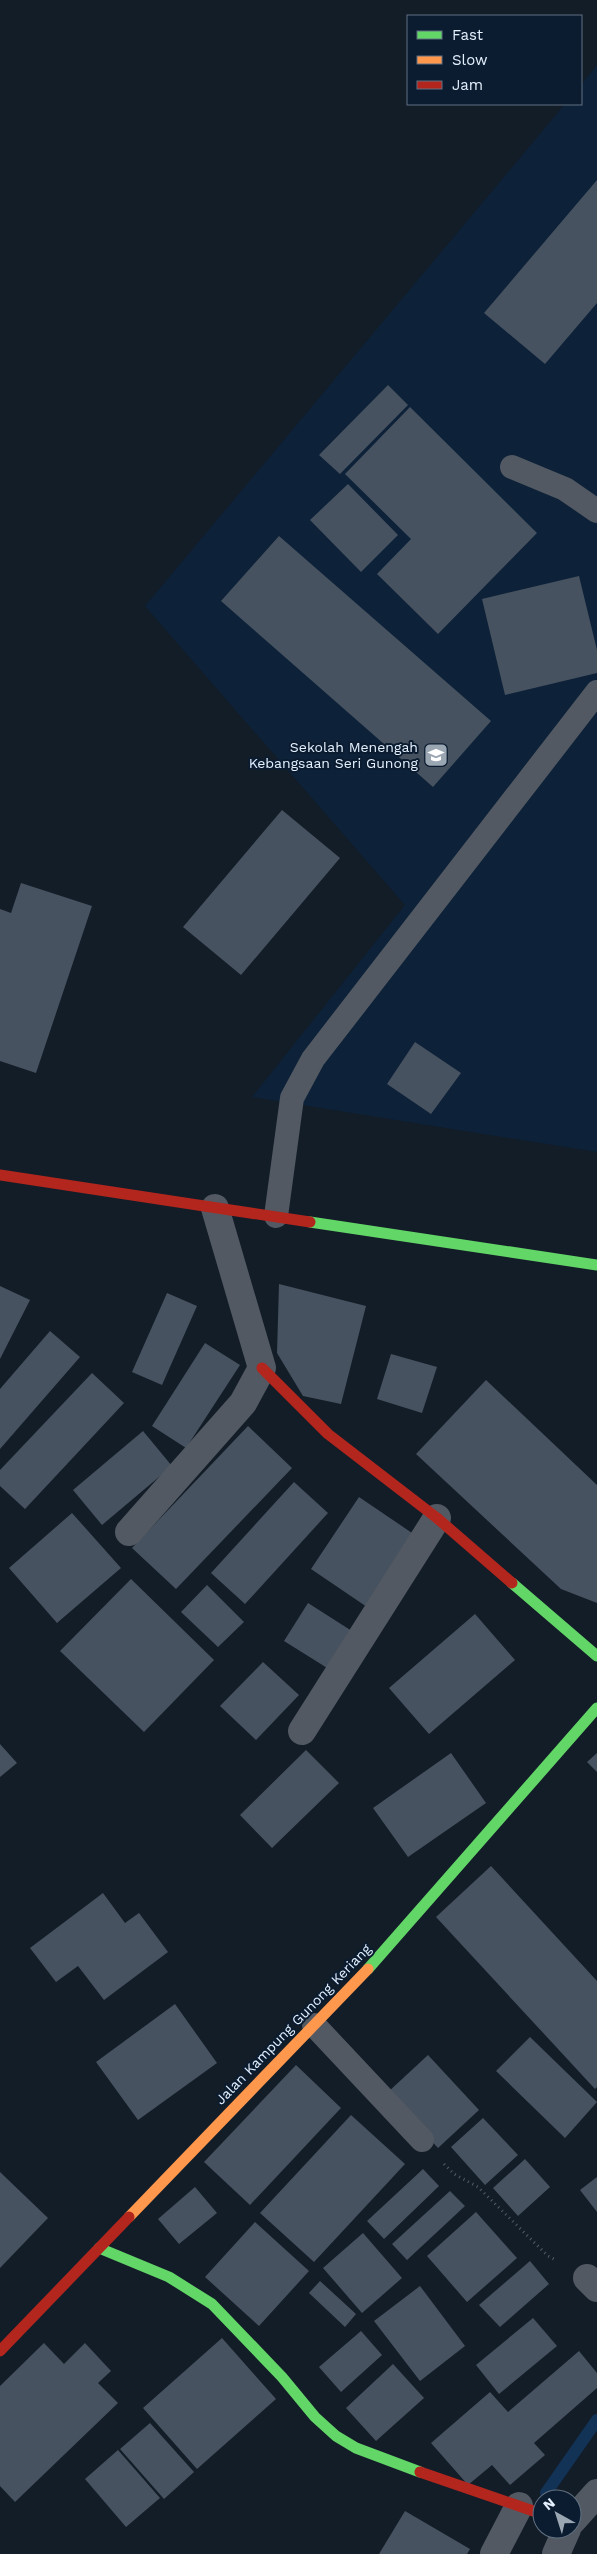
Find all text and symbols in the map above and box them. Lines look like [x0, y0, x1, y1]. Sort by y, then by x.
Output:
legend [407, 15, 582, 105]
text: Fast [452, 26, 484, 44]
text: Slow [452, 51, 488, 69]
text: Jam [452, 76, 483, 94]
place label: Sekolah Menengah Kebangsaan Seri Gunong [249, 739, 419, 771]
school or university icon: Sekolah Menengah Kebangsaan Seri Gunong [423, 742, 449, 768]
street label: Jalan Kampung Gunong Keriang [212, 1940, 374, 2107]
north arrow [532, 2489, 582, 2539]
text: N [540, 2494, 558, 2513]

